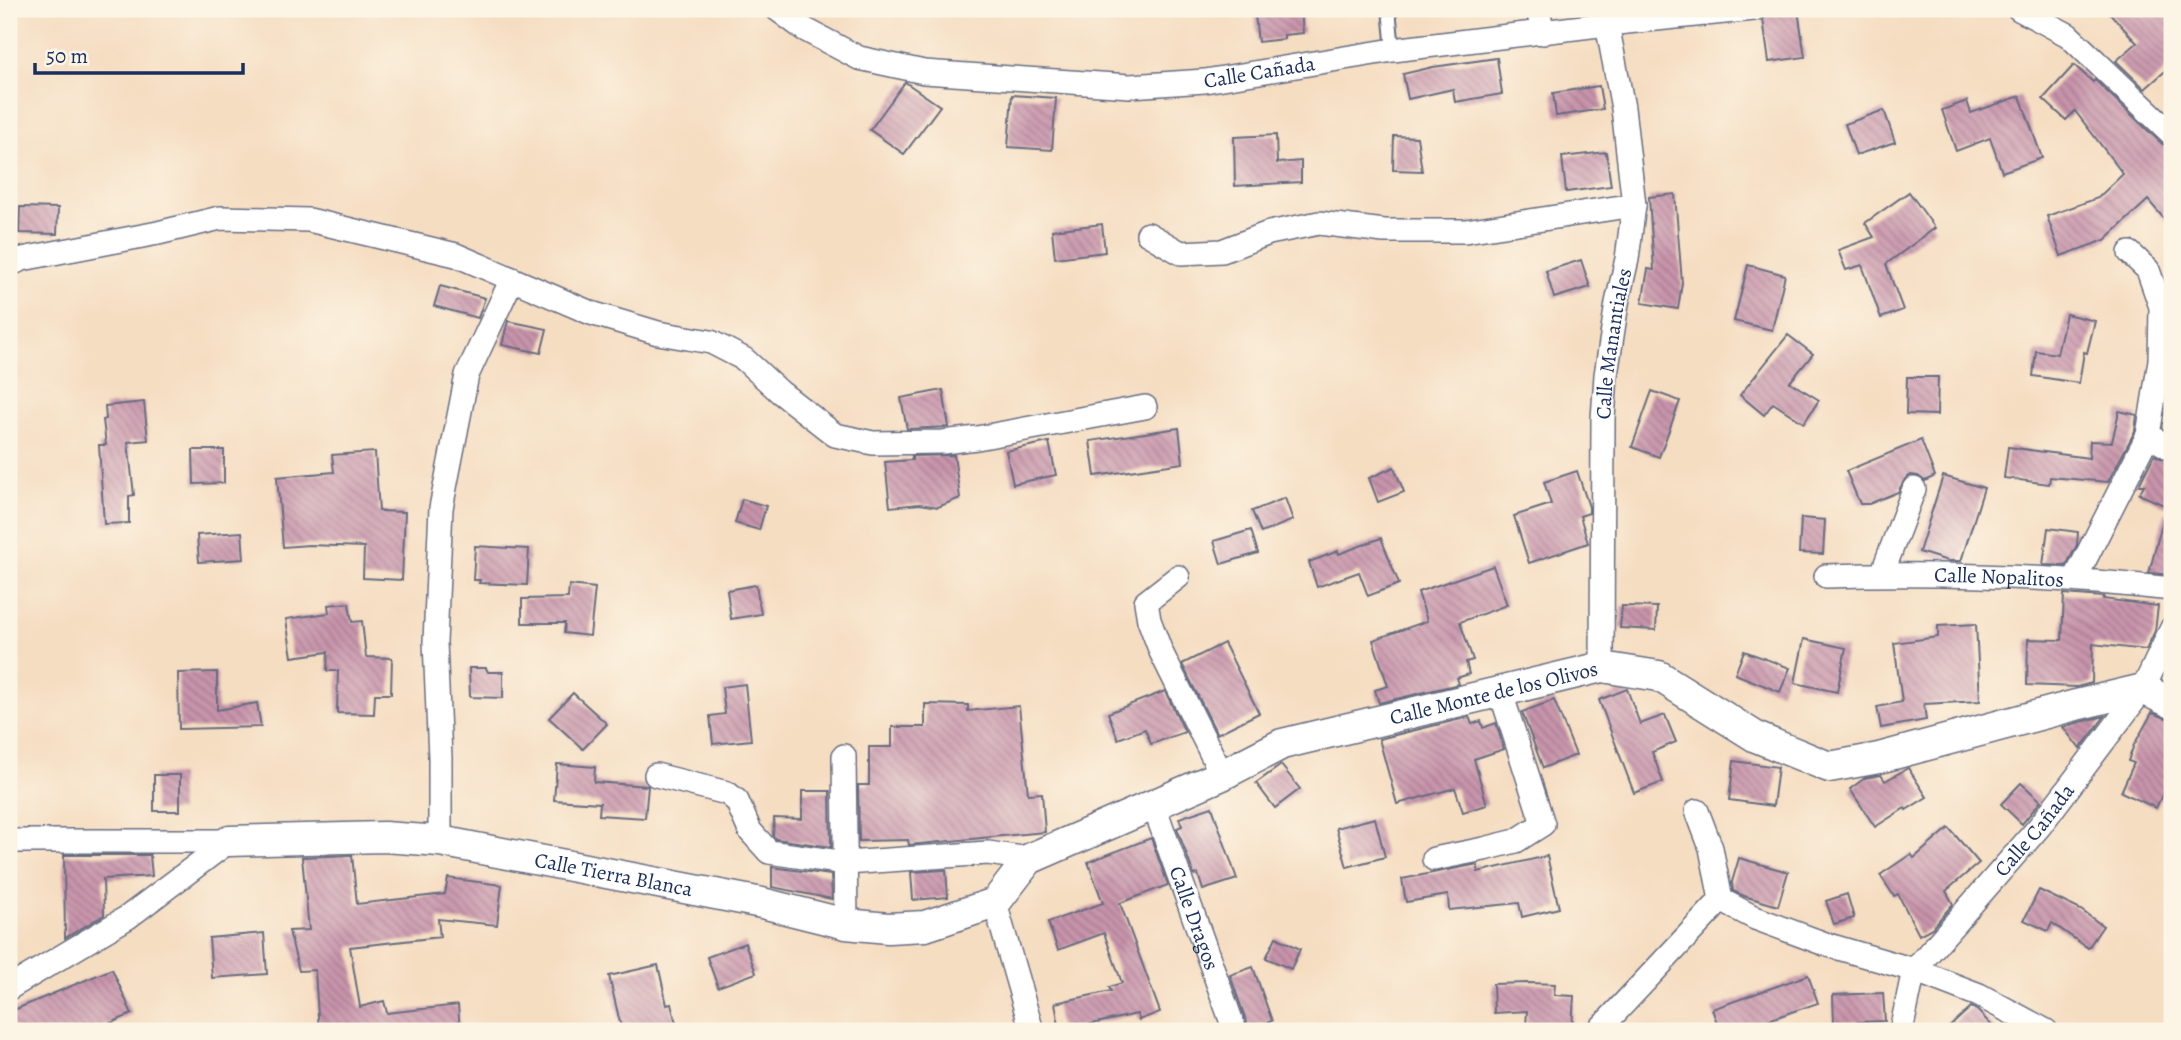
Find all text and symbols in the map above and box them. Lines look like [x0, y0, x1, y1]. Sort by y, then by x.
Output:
scale bar [35, 32, 243, 76]
text: 50 m [46, 42, 88, 70]
street label: Calle Cañada [1202, 49, 1317, 95]
street label: Calle Manantiales [1589, 265, 1638, 420]
street label: Calle Nopalitos [1934, 561, 2065, 594]
street label: Calle Monte de los Olivos [1387, 654, 1601, 732]
street label: Calle Cañada [1988, 778, 2081, 883]
street label: Calle Tierra Blanca [532, 846, 695, 903]
street label: Calle Dragos [1163, 862, 1226, 974]

